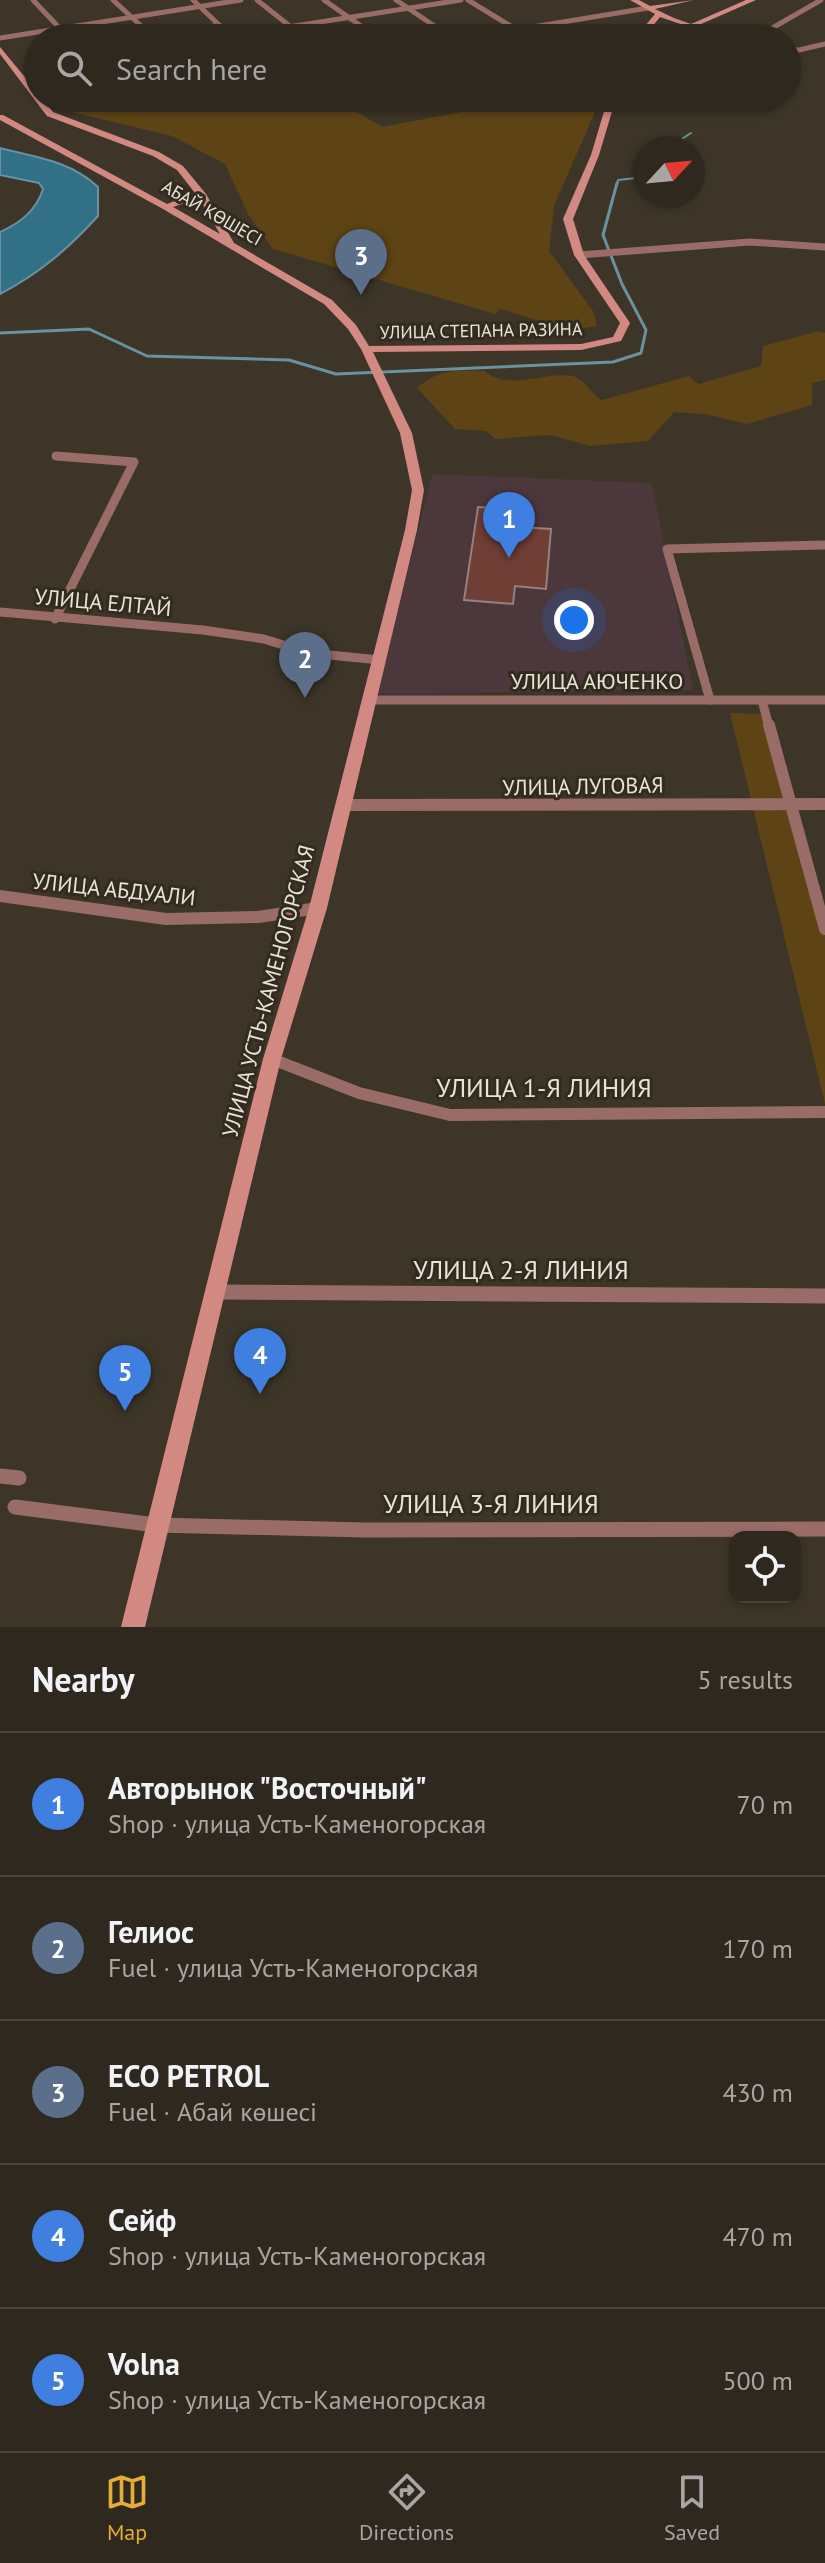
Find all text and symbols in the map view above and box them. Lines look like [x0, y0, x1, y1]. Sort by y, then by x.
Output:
search box [24, 24, 801, 112]
icon: search [52, 46, 96, 90]
text: Search here [116, 49, 267, 88]
north arrow [633, 136, 705, 208]
street label: АБАЙ КӨШЕСІ [158, 175, 266, 251]
pin: 3 [335, 229, 387, 295]
street label: УЛИЦА СТЕПАНА РАЗИНА [379, 317, 583, 344]
pin: 1 [483, 492, 535, 558]
street label: УЛИЦА ЕЛТАЙ [33, 582, 173, 622]
your location [554, 600, 594, 640]
pin: 2 [279, 632, 331, 698]
street label: УЛИЦА АЮЧЕНКО [511, 667, 683, 695]
street label: УЛИЦА ЛУГОВАЯ [502, 771, 664, 801]
street label: УЛИЦА УСТЬ-КАМЕНОГОРСКАЯ [215, 842, 321, 1140]
street label: УЛИЦА АБДУАЛИ [31, 867, 197, 911]
street label: УЛИЦА 1-Я ЛИНИЯ [436, 1071, 652, 1104]
street label: УЛИЦА 2-Я ЛИНИЯ [413, 1253, 629, 1286]
pin: 4 [234, 1328, 286, 1394]
pin: 5 [99, 1345, 151, 1411]
street label: УЛИЦА 3-Я ЛИНИЯ [383, 1487, 599, 1520]
map controls [729, 1531, 801, 1603]
button: locate [729, 1531, 801, 1603]
text: Nearby [32, 1657, 134, 1701]
text: 5 results [698, 1663, 793, 1696]
text: Авторынок "Восточный" [108, 1768, 427, 1807]
text: 1 [51, 1788, 65, 1821]
text: 70 m [737, 1788, 793, 1821]
text: Shop · улица Усть-Каменогорская [108, 1807, 486, 1840]
text: Гелиос [108, 1912, 194, 1951]
text: 2 [51, 1932, 65, 1965]
text: 170 m [722, 1932, 793, 1965]
text: Fuel · улица Усть-Каменогорская [108, 1951, 478, 1984]
text: ECO PETROL [108, 2056, 269, 2095]
text: 3 [51, 2076, 65, 2109]
text: 430 m [722, 2076, 793, 2109]
text: Fuel · Абай көшесі [108, 2095, 317, 2128]
text: Сейф [108, 2200, 176, 2239]
text: 4 [51, 2220, 65, 2253]
text: 470 m [722, 2220, 793, 2253]
text: Shop · улица Усть-Каменогорская [108, 2239, 486, 2272]
text: Volna [108, 2344, 180, 2383]
text: 5 [51, 2364, 65, 2397]
text: 500 m [722, 2364, 793, 2397]
text: Shop · улица Усть-Каменогорская [108, 2383, 486, 2416]
tab: Map [105, 2470, 149, 2546]
tab: Directions [359, 2470, 454, 2546]
tab: Saved [664, 2470, 720, 2546]

